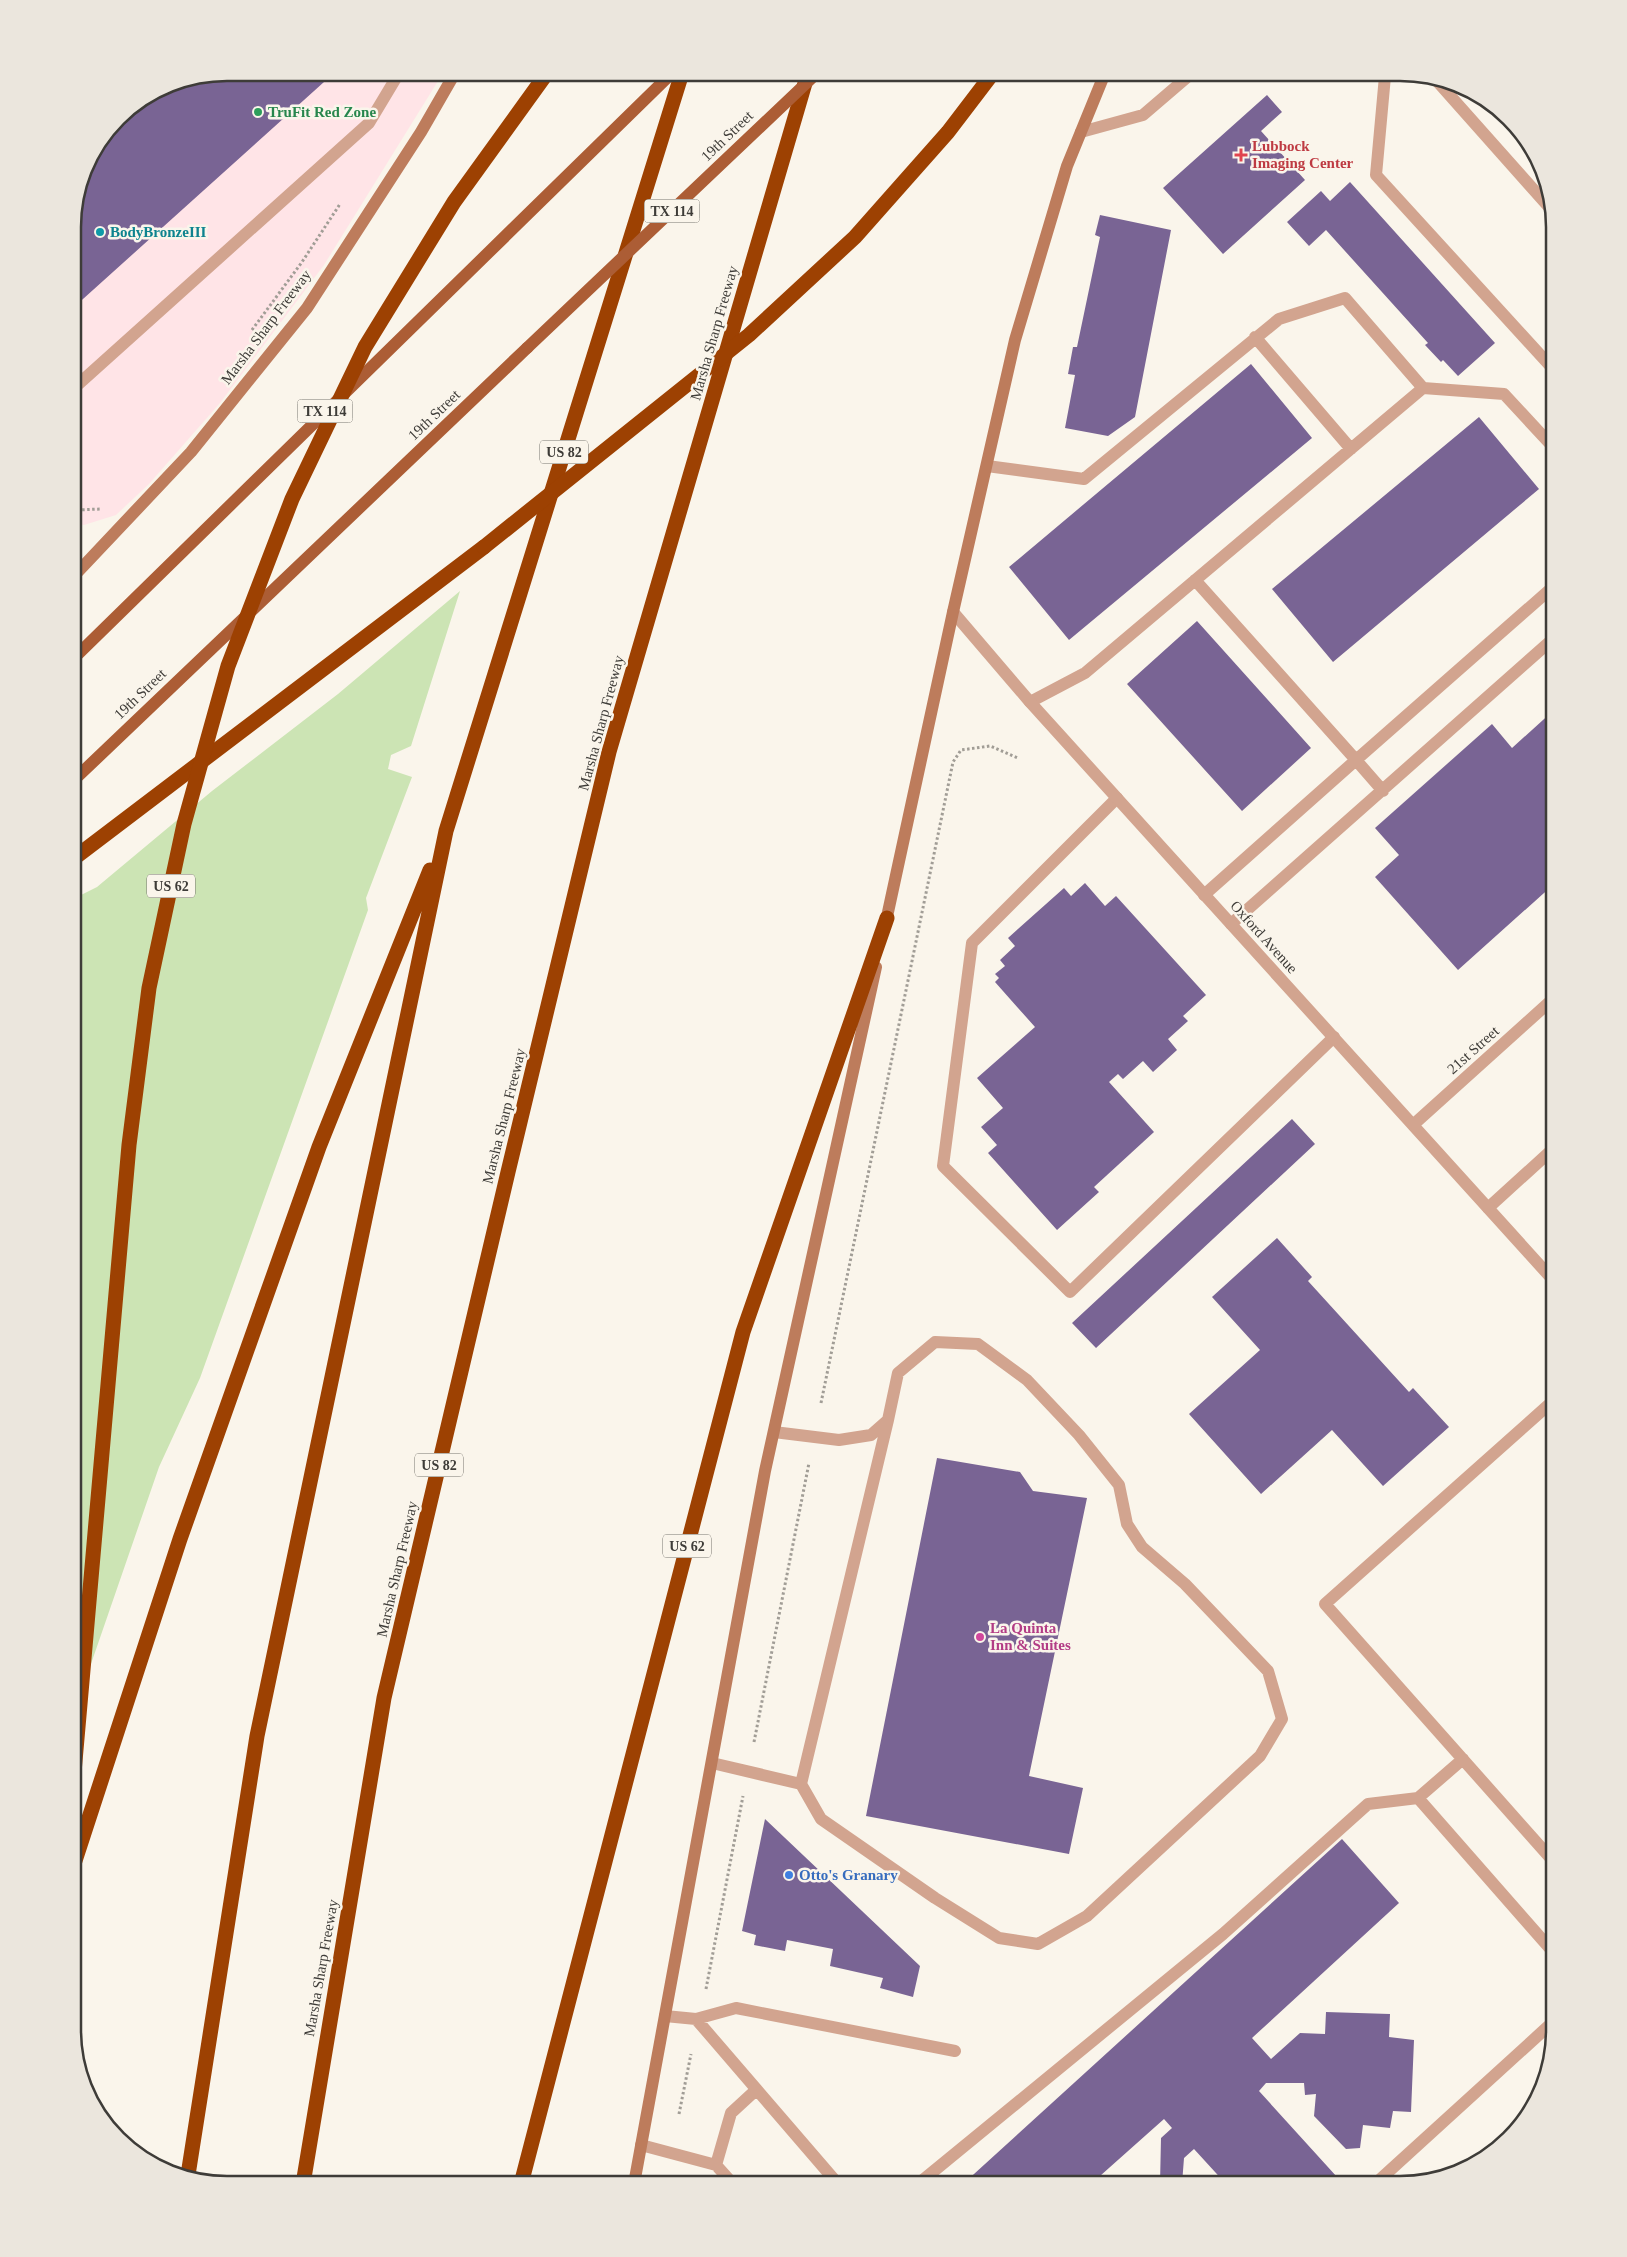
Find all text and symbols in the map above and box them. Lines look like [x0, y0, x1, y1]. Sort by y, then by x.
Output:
place label: TruFit Red Zone [268, 104, 376, 120]
marker: TruFit Red Zone [252, 106, 264, 118]
street label: 19th Street [698, 107, 757, 164]
place label: Lubbock Imaging Center [1252, 138, 1354, 171]
marker: Lubbock Imaging Center [1234, 148, 1248, 162]
road number: TX 114 [644, 200, 700, 222]
place label: BodyBronzeIII [110, 224, 207, 240]
marker: BodyBronzeIII [94, 226, 106, 238]
street label: Marsha Sharp Freeway [687, 263, 741, 402]
street label: Marsha Sharp Freeway [218, 266, 315, 387]
street label: 19th Street [405, 386, 464, 443]
road number: TX 114 [298, 400, 352, 422]
road number: US 82 [540, 441, 588, 464]
street label: Marsha Sharp Freeway [575, 653, 627, 792]
street label: 19th Street [111, 665, 170, 722]
road number: US 62 [147, 874, 195, 898]
street label: Oxford Avenue [1227, 898, 1301, 977]
street label: 21st Street [1444, 1022, 1503, 1077]
street label: Marsha Sharp Freeway [479, 1046, 529, 1185]
road number: US 82 [415, 1454, 463, 1476]
street label: Marsha Sharp Freeway [374, 1499, 421, 1639]
road number: US 62 [663, 1534, 711, 1558]
place label: La Quinta Inn & Suites [990, 1620, 1071, 1653]
marker: La Quinta Inn & Suites [974, 1631, 986, 1643]
place label: Otto's Granary [799, 1867, 898, 1883]
marker: Otto's Granary [783, 1869, 795, 1881]
street label: Marsha Sharp Freeway [301, 1898, 341, 2038]

